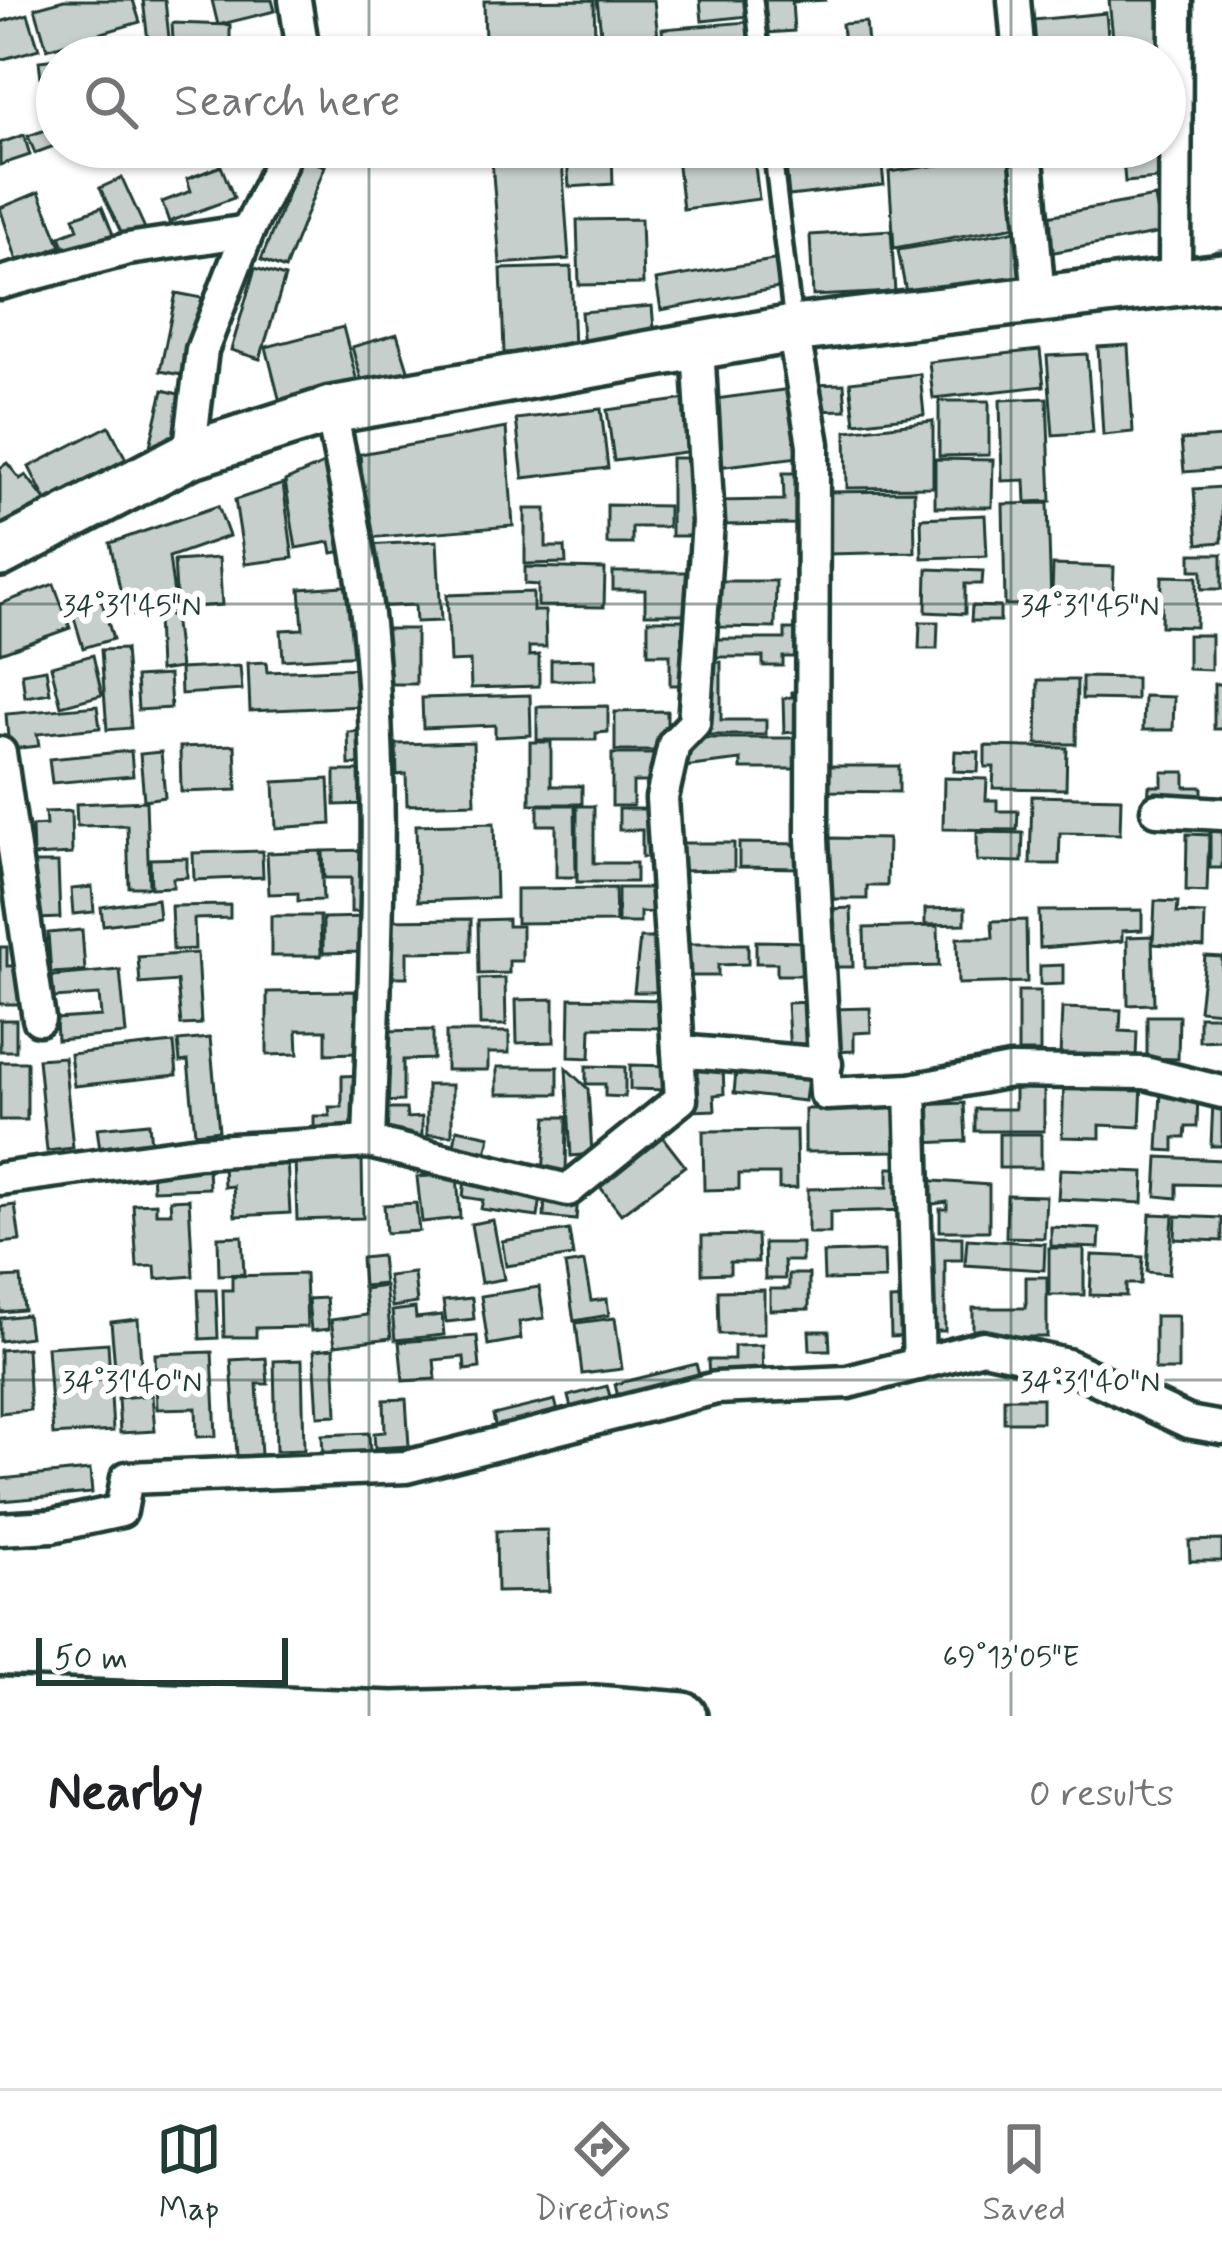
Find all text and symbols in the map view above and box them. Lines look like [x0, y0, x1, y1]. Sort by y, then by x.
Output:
search box [36, 36, 1186, 168]
icon: search [78, 69, 144, 135]
text: Search here [174, 73, 401, 132]
text: 34°31'45"N [62, 587, 202, 626]
text: 34°31'45"N [1020, 587, 1160, 626]
text: 34°31'40"N [62, 1363, 202, 1402]
text: 34°31'40"N [1020, 1363, 1160, 1402]
scale bar [36, 1632, 288, 1685]
text: 50 m [54, 1637, 128, 1681]
text: 69°13'05"E [942, 1638, 1080, 1677]
text: Nearby [48, 1761, 203, 1827]
text: 0 results [1029, 1769, 1174, 1820]
tab: Map [156, 2116, 222, 2232]
tab: Directions [534, 2116, 670, 2232]
tab: Saved [982, 2116, 1066, 2232]

